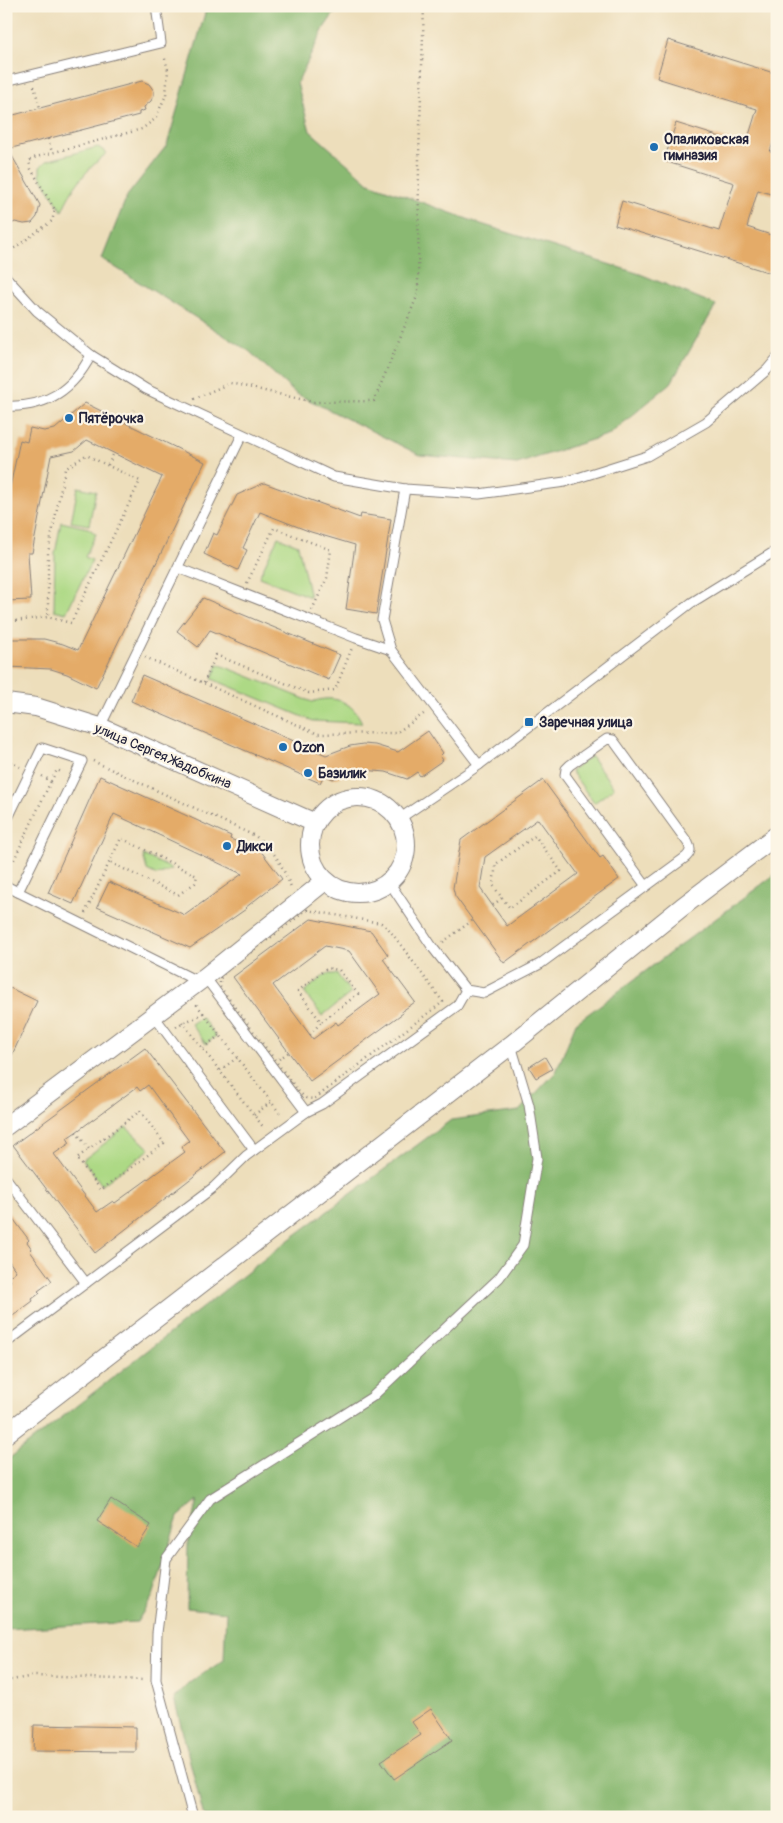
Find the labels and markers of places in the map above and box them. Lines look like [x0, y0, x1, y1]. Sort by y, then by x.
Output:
place label: Опалиховская гимназия [663, 131, 749, 164]
marker: Опалиховская гимназия [648, 141, 660, 153]
place label: Пятёрочка [79, 410, 144, 427]
marker: Пятёрочка [63, 412, 75, 424]
place label: Заречная улица [539, 714, 633, 731]
marker: Заречная улица [523, 716, 535, 728]
place label: Ozon [293, 739, 325, 756]
marker: Ozon [277, 741, 289, 753]
place label: Базилик [318, 765, 367, 782]
marker: Базилик [302, 767, 314, 779]
place label: Дикси [236, 838, 273, 855]
marker: Дикси [221, 840, 233, 852]

